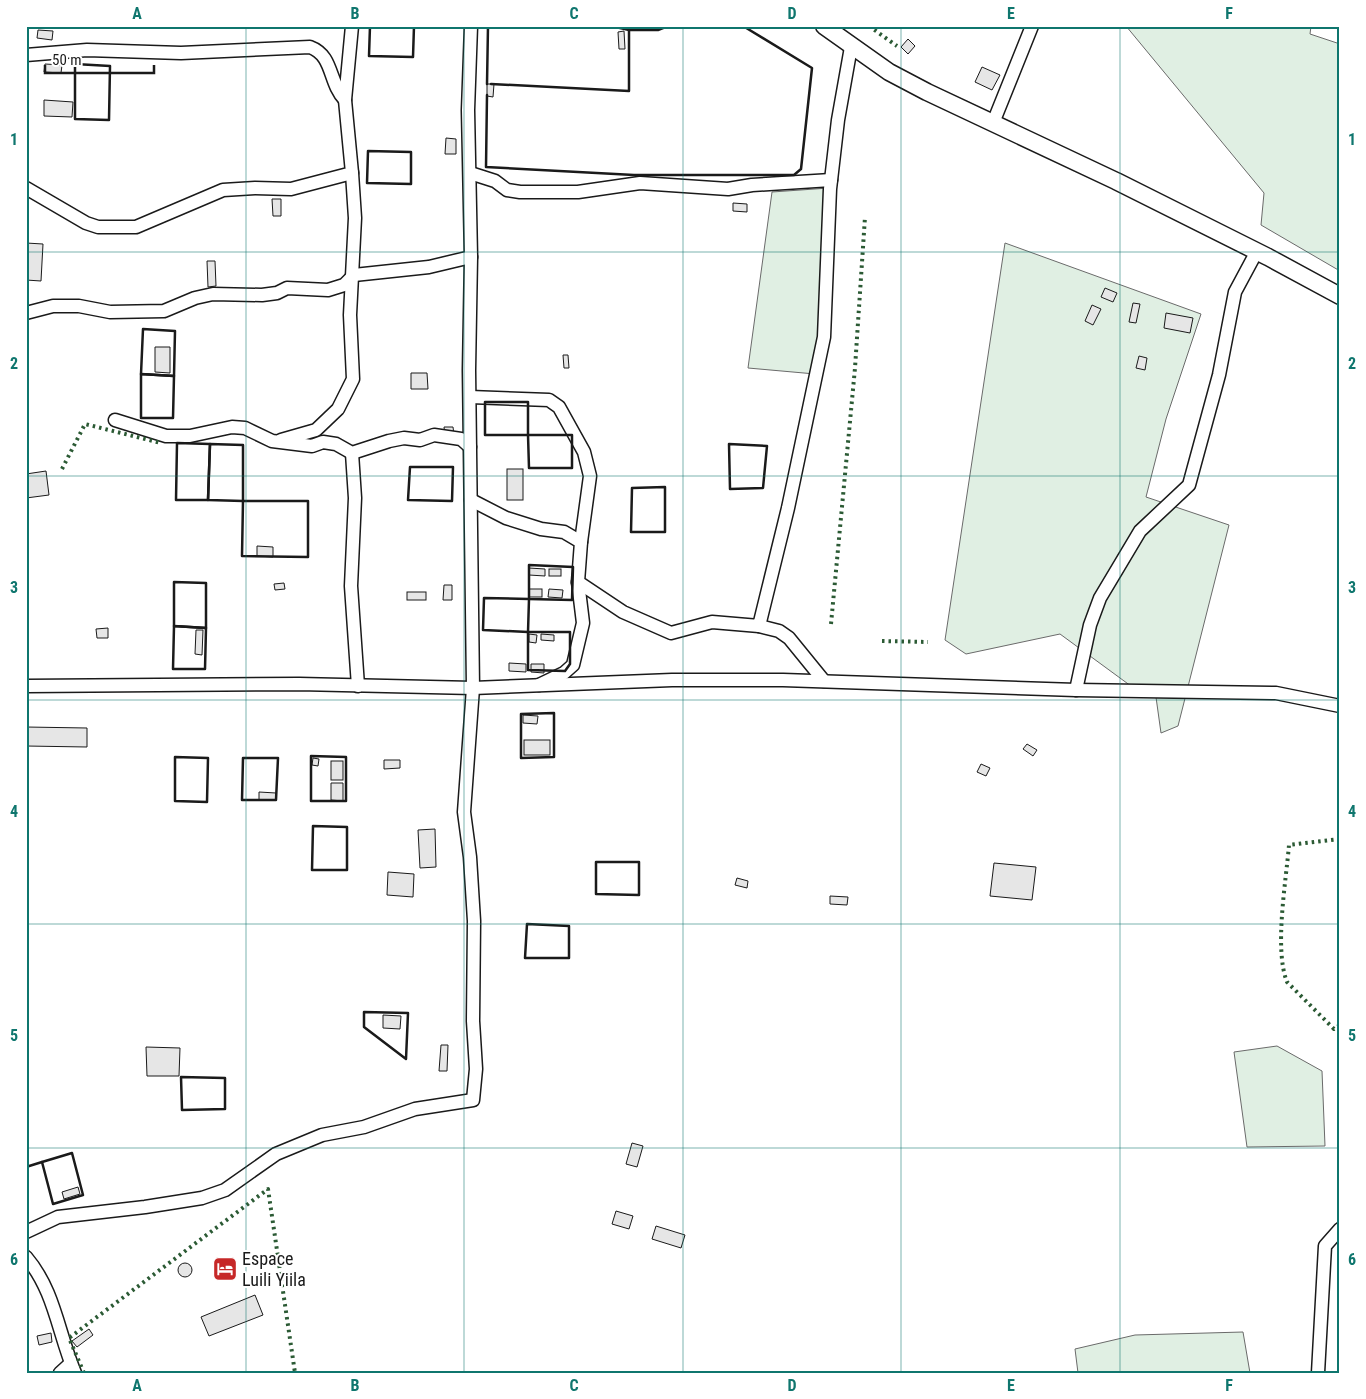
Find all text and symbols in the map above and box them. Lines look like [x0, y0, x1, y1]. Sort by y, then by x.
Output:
text: A [132, 4, 142, 23]
text: B [351, 4, 360, 23]
text: C [569, 4, 579, 23]
text: D [787, 4, 797, 23]
text: E [1007, 4, 1015, 23]
text: F [1225, 4, 1233, 23]
scale bar [45, 42, 154, 74]
text: 50 m [52, 51, 82, 69]
text: 1 [10, 130, 18, 149]
text: 1 [1348, 130, 1356, 149]
text: 2 [10, 354, 18, 373]
text: 2 [1348, 354, 1356, 373]
text: 3 [10, 578, 18, 597]
text: 3 [1348, 578, 1356, 597]
text: 4 [10, 802, 18, 821]
text: 4 [1348, 802, 1356, 821]
text: 5 [10, 1026, 18, 1045]
text: 5 [1348, 1026, 1356, 1045]
place label: Espace Luili Yiila [242, 1248, 306, 1290]
text: 6 [10, 1250, 18, 1269]
text: 6 [1348, 1250, 1356, 1269]
hotel icon: Espace Luili Yiila [212, 1256, 238, 1282]
text: A [132, 1376, 142, 1395]
text: B [351, 1376, 360, 1395]
text: C [569, 1376, 579, 1395]
text: D [787, 1376, 797, 1395]
text: E [1007, 1376, 1015, 1395]
text: F [1225, 1376, 1233, 1395]

